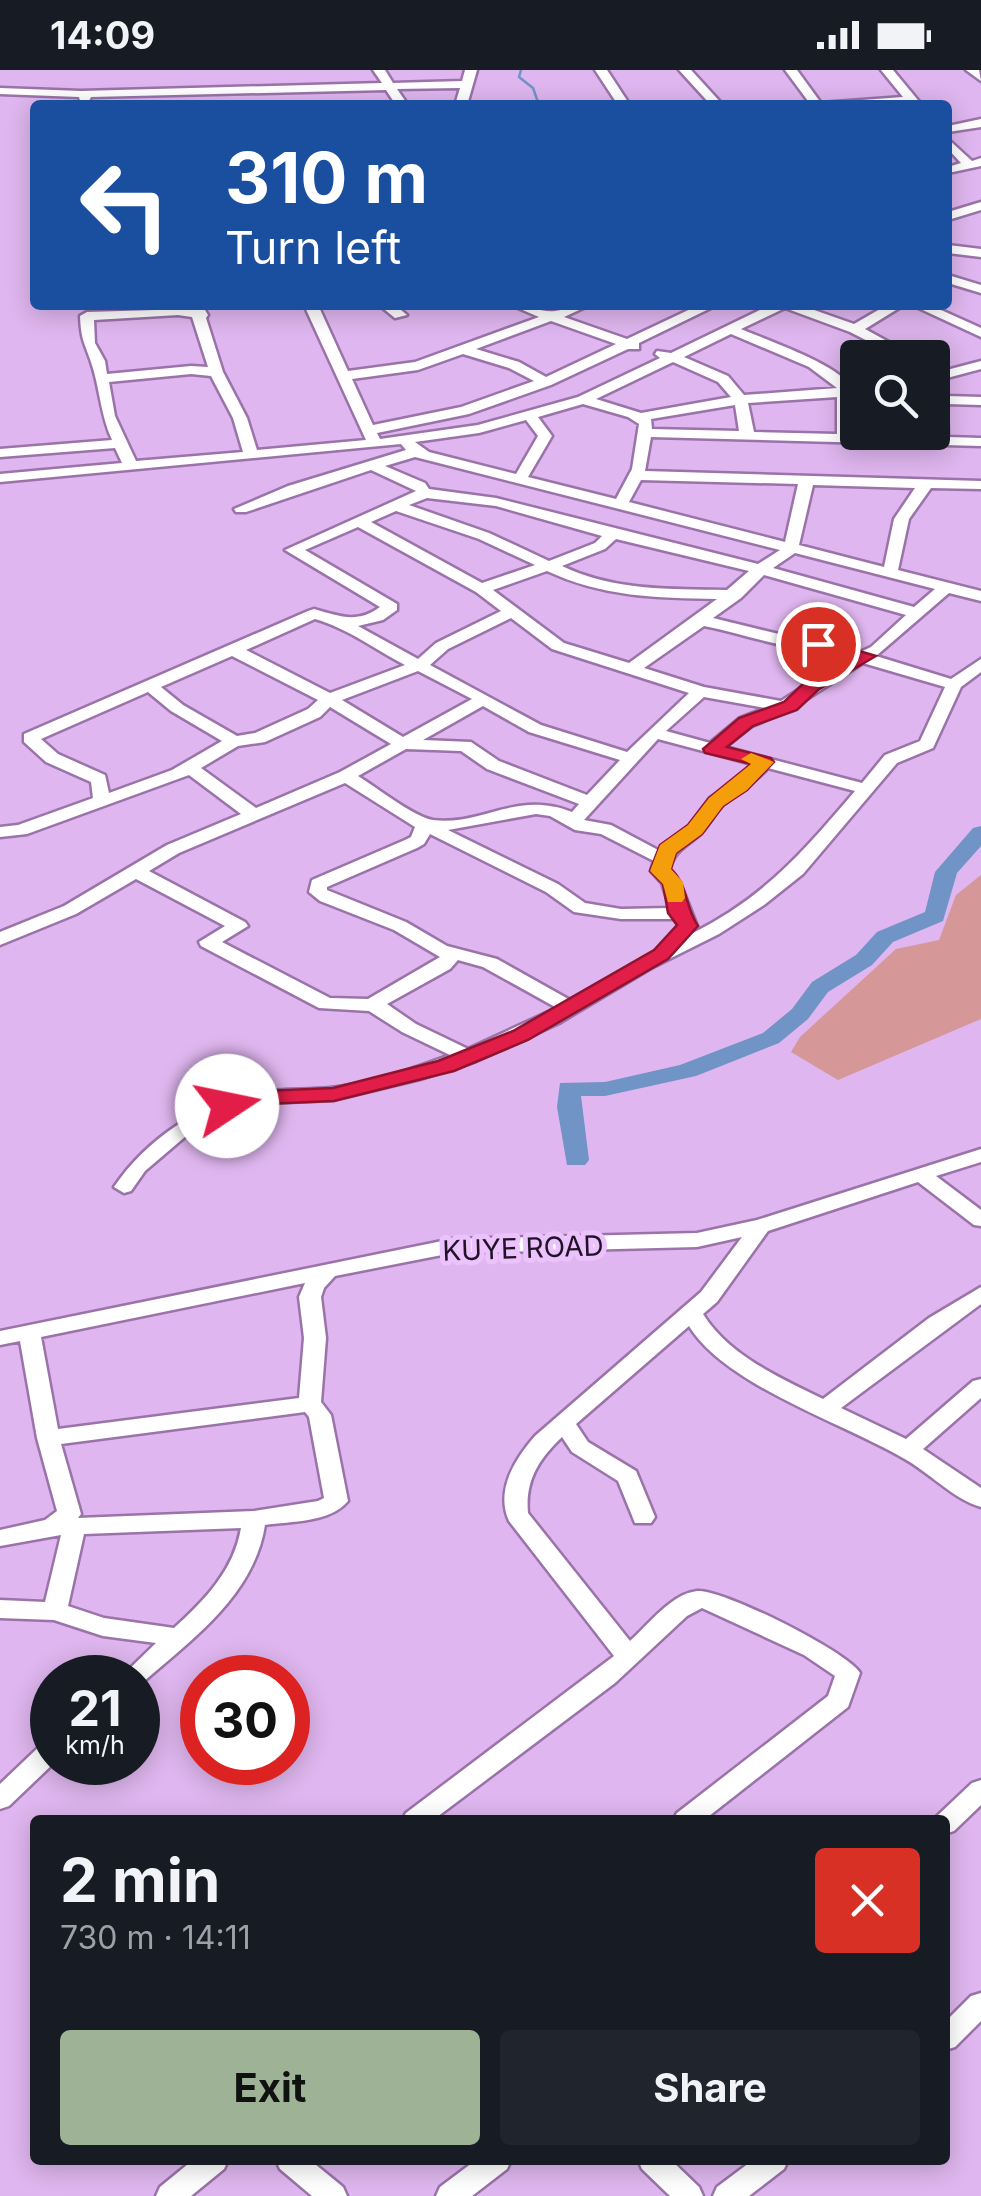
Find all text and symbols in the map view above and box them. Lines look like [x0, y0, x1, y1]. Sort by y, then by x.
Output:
text: 14:09 [50, 12, 155, 58]
text: 310 m [225, 135, 428, 220]
icon: left [60, 140, 190, 270]
text: Turn left [225, 220, 401, 275]
map controls [840, 340, 950, 450]
button: search [840, 340, 950, 450]
pin [776, 602, 861, 687]
icon: arrive [791, 617, 846, 672]
position arrow [175, 1054, 279, 1158]
street label: KUYE ROAD [442, 1228, 604, 1268]
speed limit sign: 30 [180, 1655, 310, 1785]
text: 21 [68, 1678, 122, 1738]
text: km/h [65, 1730, 125, 1760]
text: 2 min [60, 1844, 220, 1916]
button: close [815, 1848, 920, 1953]
text: 730 m · 14:11 [60, 1918, 251, 1957]
button: Exit [60, 2030, 480, 2145]
button: Share [500, 2030, 920, 2145]

